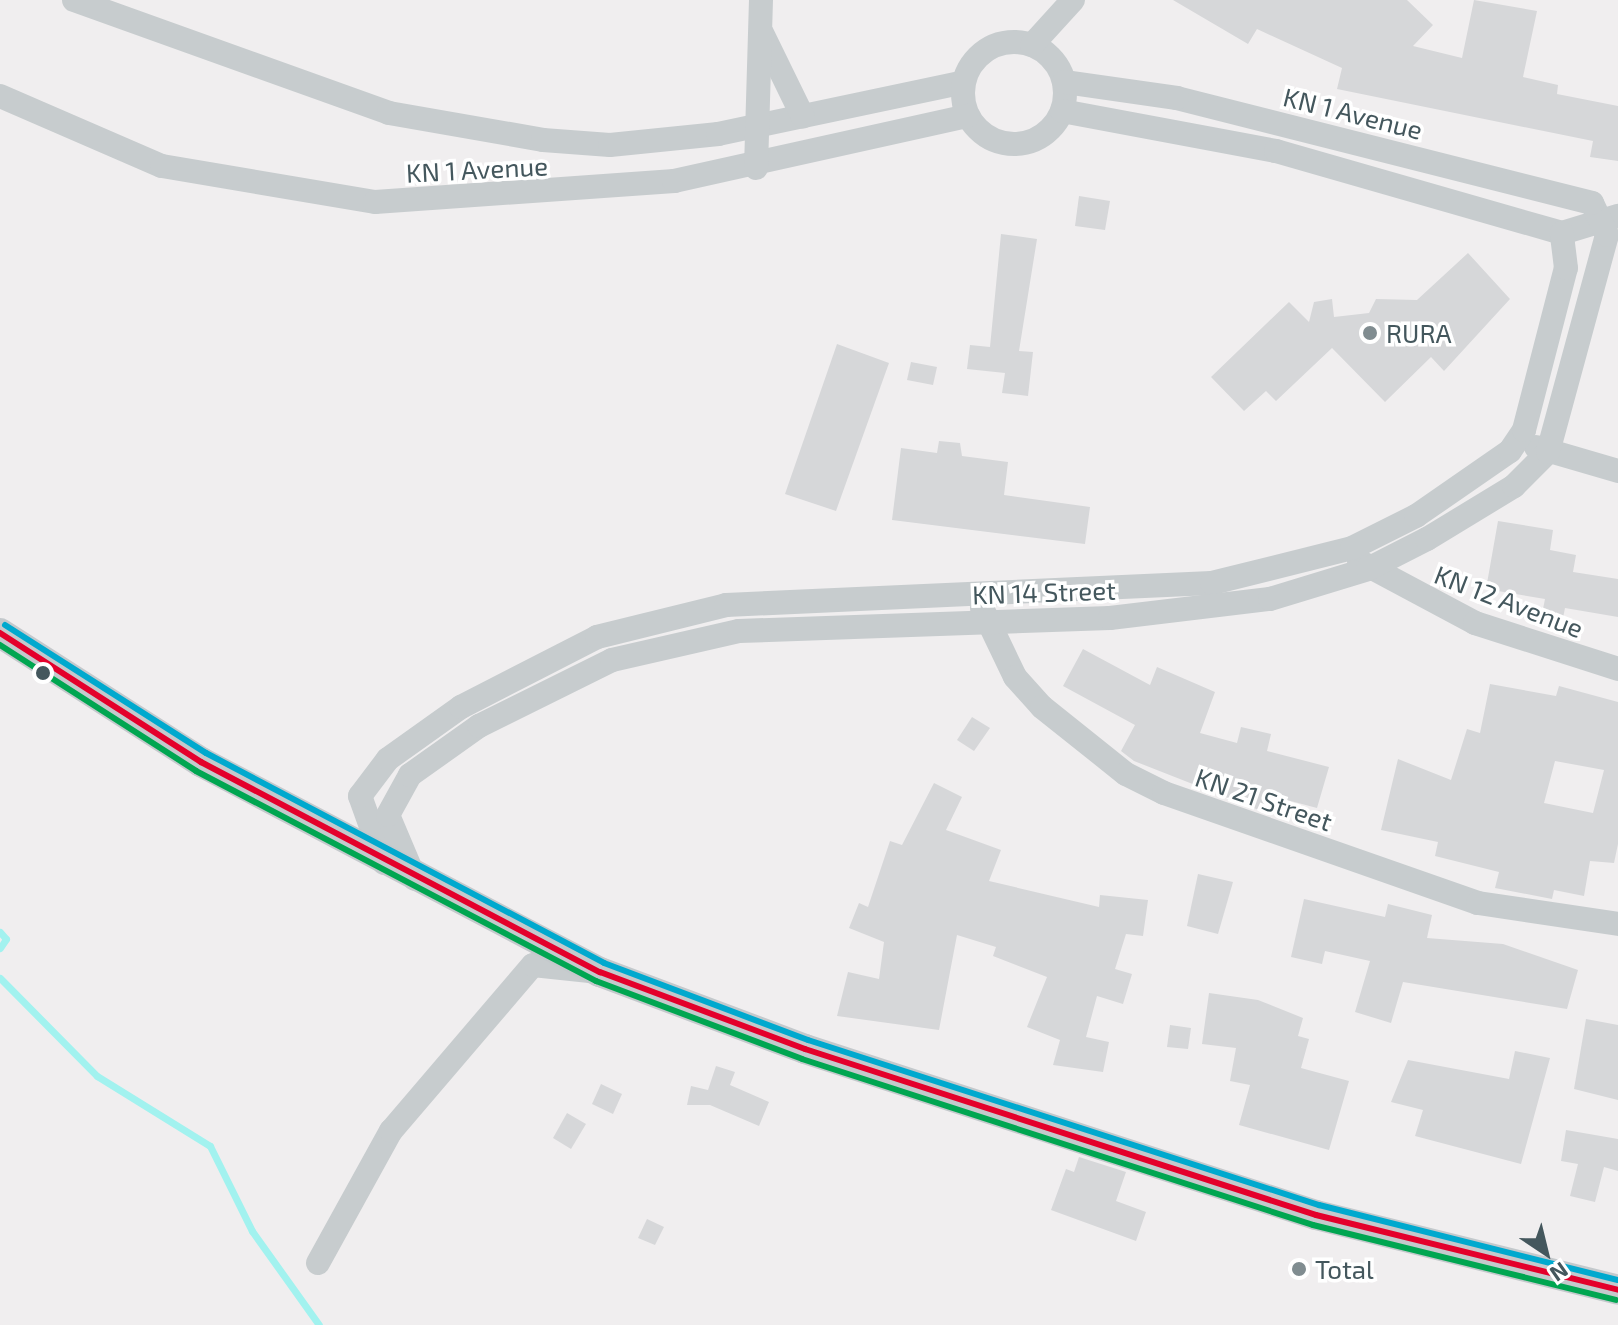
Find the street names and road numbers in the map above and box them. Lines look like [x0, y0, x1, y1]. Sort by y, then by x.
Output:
street label: KN 1 Avenue [1280, 81, 1426, 145]
street label: KN 1 Avenue [405, 150, 549, 188]
street label: KN 12 Avenue [1430, 558, 1588, 644]
street label: KN 14 Street [972, 574, 1116, 610]
street label: KN 21 Street [1192, 761, 1336, 837]

